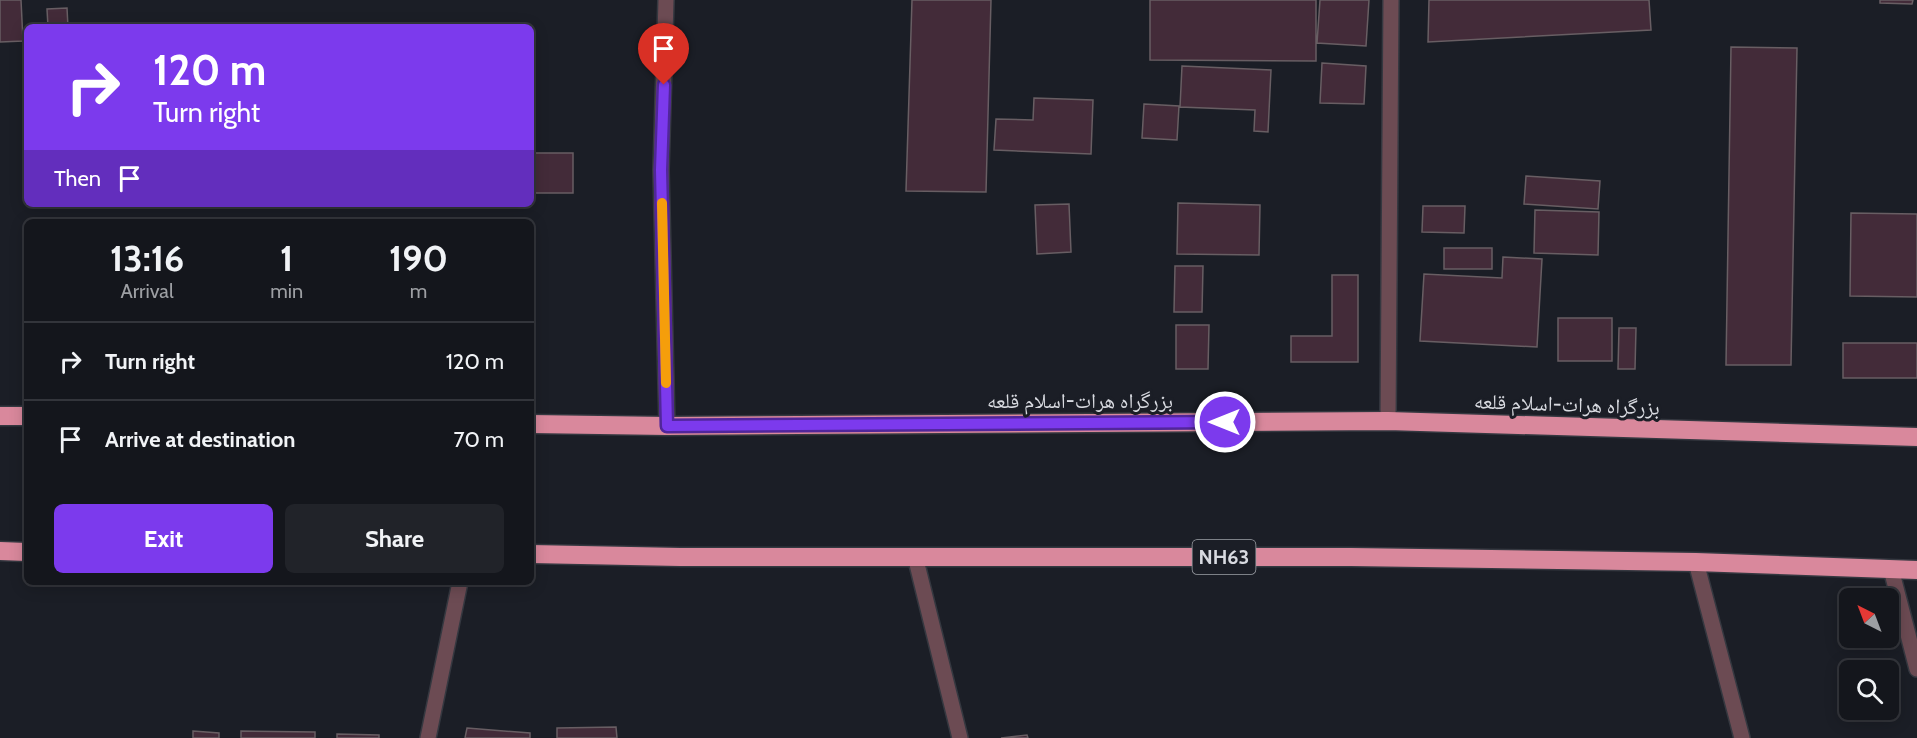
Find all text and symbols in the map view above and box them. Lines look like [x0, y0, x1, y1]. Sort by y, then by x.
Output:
pin [638, 23, 689, 85]
icon: arrive [647, 32, 680, 65]
text: 120 m [153, 44, 266, 96]
icon: right [54, 48, 132, 126]
text: Turn right [153, 96, 260, 129]
icon: arrive [113, 162, 146, 195]
text: Then [54, 165, 101, 192]
text: 13:16 [110, 236, 184, 280]
text: 1 [280, 236, 293, 280]
text: 190 [389, 236, 448, 280]
text: Arrival [120, 279, 174, 303]
text: min [270, 279, 303, 303]
text: m [410, 279, 427, 303]
icon: right [54, 345, 87, 378]
text: Turn right [105, 348, 195, 375]
text: 120 m [446, 348, 504, 375]
street label: بزرگراه هرات-اسلام قلعه [987, 388, 1173, 415]
street label: بزرگراه هرات-اسلام قلعه [1474, 388, 1660, 422]
position arrow [1193, 390, 1257, 454]
icon: arrive [54, 423, 87, 456]
text: Arrive at destination [105, 426, 295, 453]
text: 70 m [454, 426, 504, 453]
button: Exit [54, 504, 273, 573]
button: Share [285, 504, 504, 573]
road number: NH63 [1192, 540, 1256, 574]
north arrow [1839, 588, 1899, 648]
map controls [1839, 588, 1899, 720]
button: search [1839, 660, 1899, 720]

